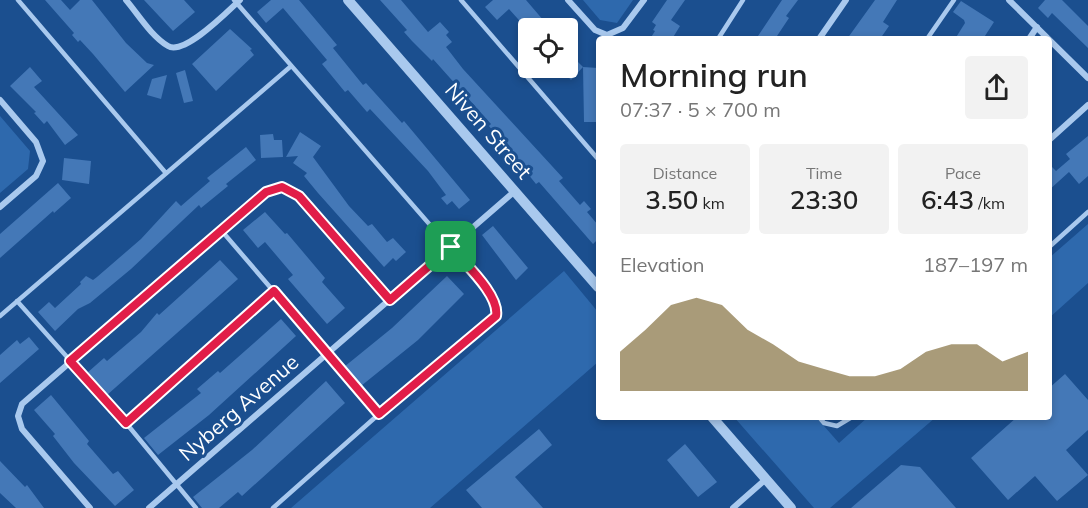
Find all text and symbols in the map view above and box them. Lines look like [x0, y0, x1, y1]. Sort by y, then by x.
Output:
map controls [518, 18, 578, 78]
button: locate [518, 18, 578, 78]
text: Morning run [620, 54, 808, 95]
button: share [965, 56, 1028, 119]
street label: Niven Street [440, 77, 538, 184]
text: 07:37 · 5 × 700 m [620, 97, 781, 122]
text: Distance [653, 163, 717, 183]
text: Time [806, 163, 842, 183]
text: Pace [945, 163, 981, 183]
text: 3.50 [645, 183, 698, 216]
text: 23:30 [790, 183, 858, 216]
text: 6:43 [921, 183, 974, 216]
text: km [698, 193, 725, 213]
text: /km [974, 193, 1005, 213]
pin [425, 221, 476, 272]
icon: arrive [434, 230, 467, 263]
text: Elevation [620, 252, 705, 277]
text: 187–197 m [923, 252, 1028, 277]
street label: Nyberg Avenue [173, 348, 303, 466]

